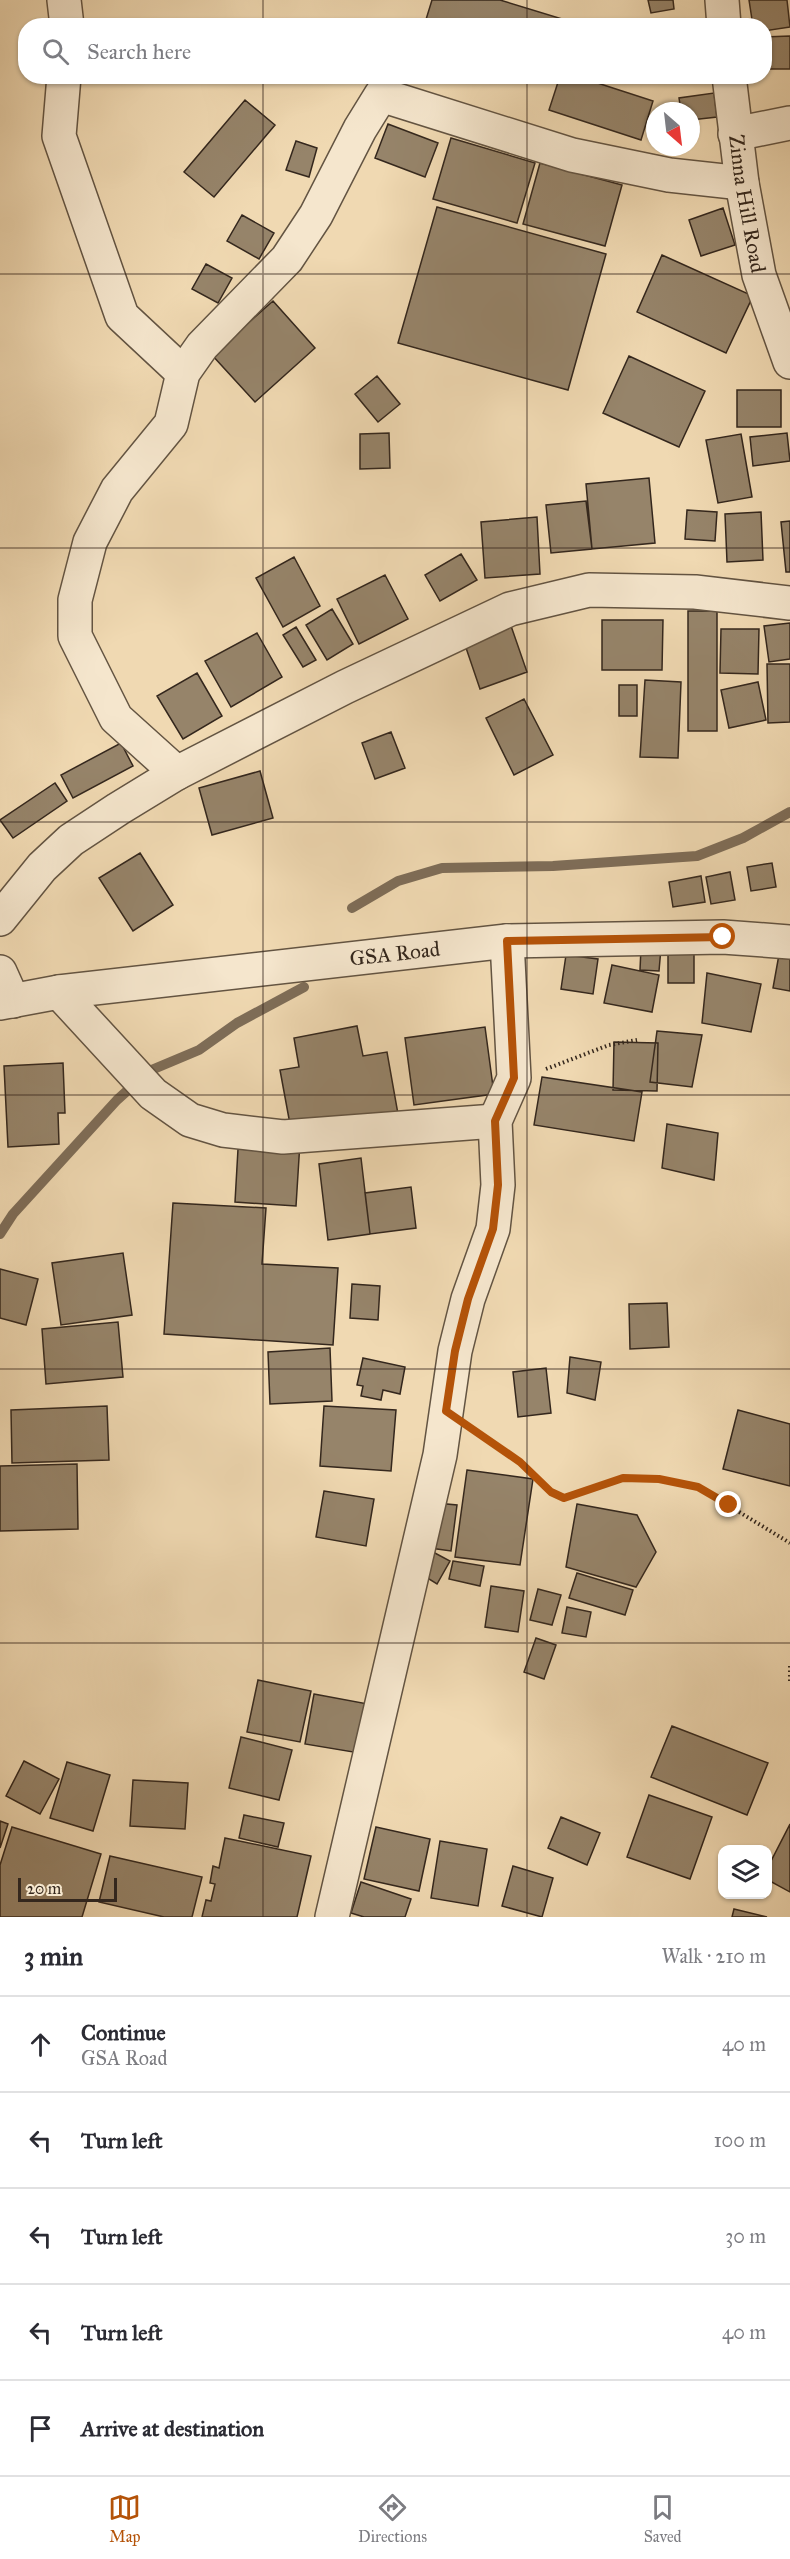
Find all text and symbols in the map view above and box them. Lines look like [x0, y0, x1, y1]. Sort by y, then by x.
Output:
search box [18, 18, 772, 84]
icon: search [39, 35, 72, 68]
text: Search here [87, 38, 191, 65]
north arrow [646, 102, 700, 156]
street label: Zinna Hill Road [723, 133, 771, 275]
route start [709, 923, 735, 949]
street label: GSA Road [348, 936, 442, 972]
route end [715, 1491, 741, 1517]
map controls [718, 1845, 772, 1899]
button: layers [718, 1845, 772, 1899]
scale bar [18, 1875, 117, 1902]
text: 20 m [27, 1879, 61, 1898]
text: 3 min [24, 1940, 83, 1972]
text: Walk · 210 m [661, 1944, 766, 1968]
text: Continue [81, 2019, 166, 2046]
icon: ahead [24, 2028, 57, 2061]
text: 40 m [722, 2032, 766, 2056]
text: GSA Road [81, 2046, 168, 2070]
icon: left [24, 2124, 57, 2157]
text: Turn left [81, 2127, 163, 2154]
text: 100 m [714, 2128, 766, 2152]
icon: left [24, 2220, 57, 2253]
text: Turn left [81, 2223, 163, 2250]
text: 30 m [725, 2224, 766, 2248]
icon: left [24, 2316, 57, 2349]
text: Turn left [81, 2319, 163, 2346]
text: 40 m [722, 2320, 766, 2344]
icon: arrive [24, 2412, 57, 2445]
text: Arrive at destination [81, 2415, 264, 2442]
tab: Map [108, 2491, 141, 2546]
tab: Directions [358, 2491, 427, 2546]
tab: Saved [644, 2491, 682, 2546]

